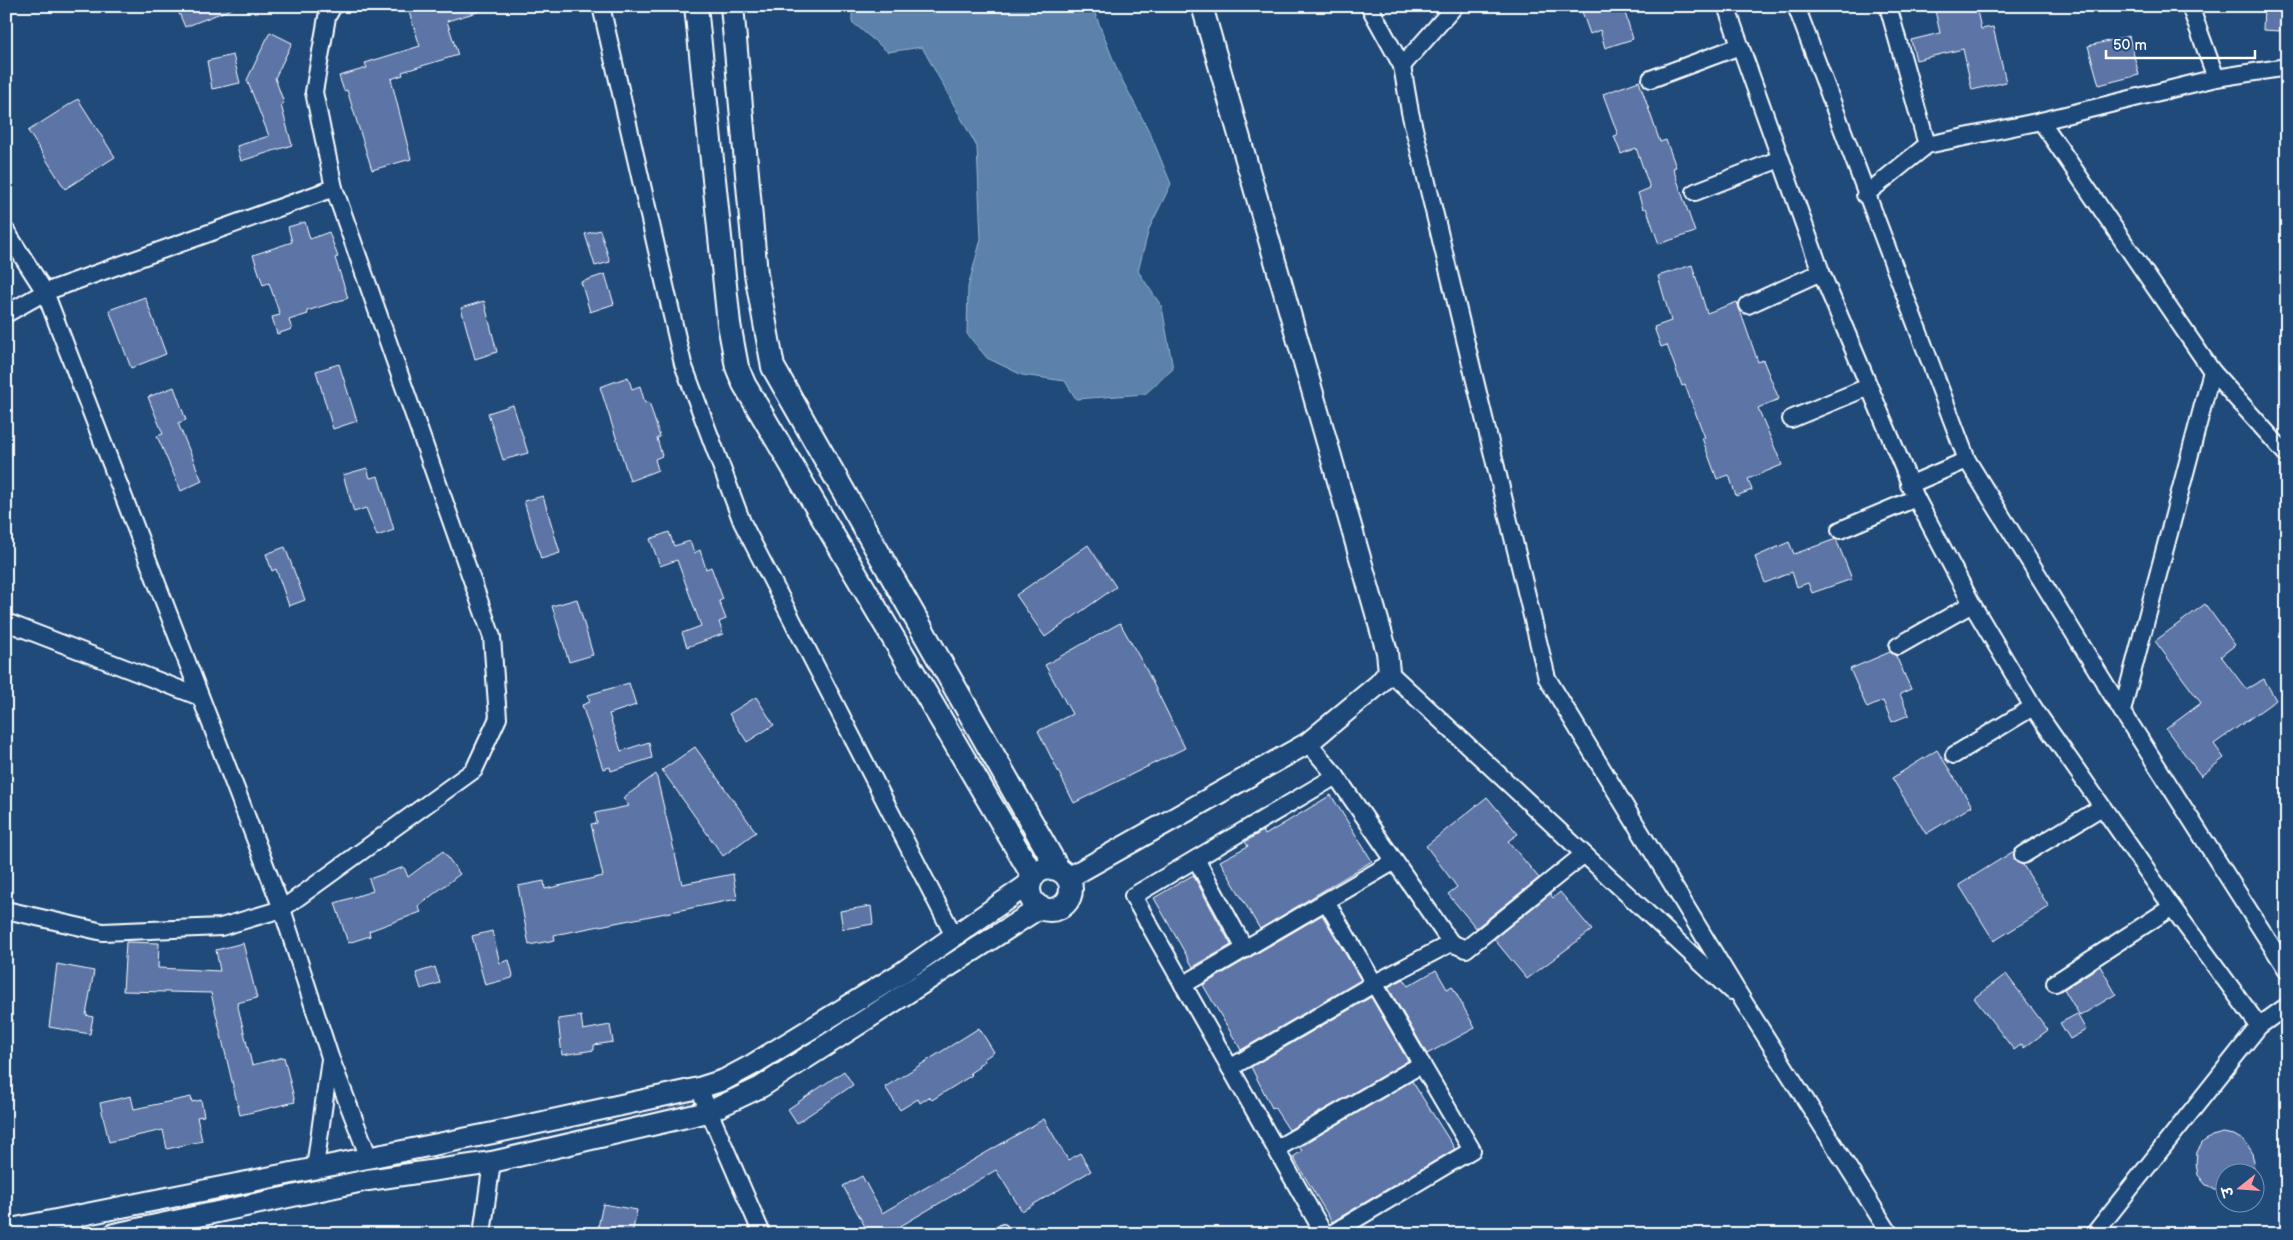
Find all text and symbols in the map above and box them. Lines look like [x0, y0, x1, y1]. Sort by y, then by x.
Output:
scale bar [2106, 28, 2254, 60]
text: 50 m [2113, 36, 2147, 55]
north arrow [2216, 1162, 2266, 1212]
text: उ [2218, 1183, 2238, 1201]

